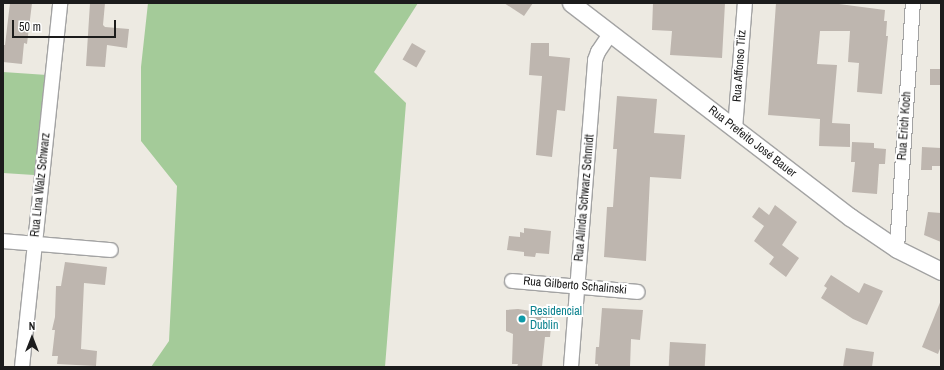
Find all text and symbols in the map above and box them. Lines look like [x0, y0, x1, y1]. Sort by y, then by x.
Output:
scale bar [14, 12, 118, 38]
text: 50 m [19, 19, 41, 35]
street label: Rua Affonso Titz [730, 29, 750, 103]
street label: Rua Erich Koch [895, 91, 915, 161]
street label: Rua Prefeito José Bauer [705, 103, 799, 181]
street label: Rua Lina Walz Schwarz [28, 132, 54, 238]
street label: Rua Alinda Schwarz Schmidt [572, 134, 598, 262]
street label: Rua Gilberto Schalinski [523, 274, 627, 298]
place label: Residencial Dublin [530, 305, 582, 333]
marker: Residencial Dublin [517, 314, 527, 324]
north arrow [12, 318, 52, 358]
text: N [29, 319, 35, 333]

